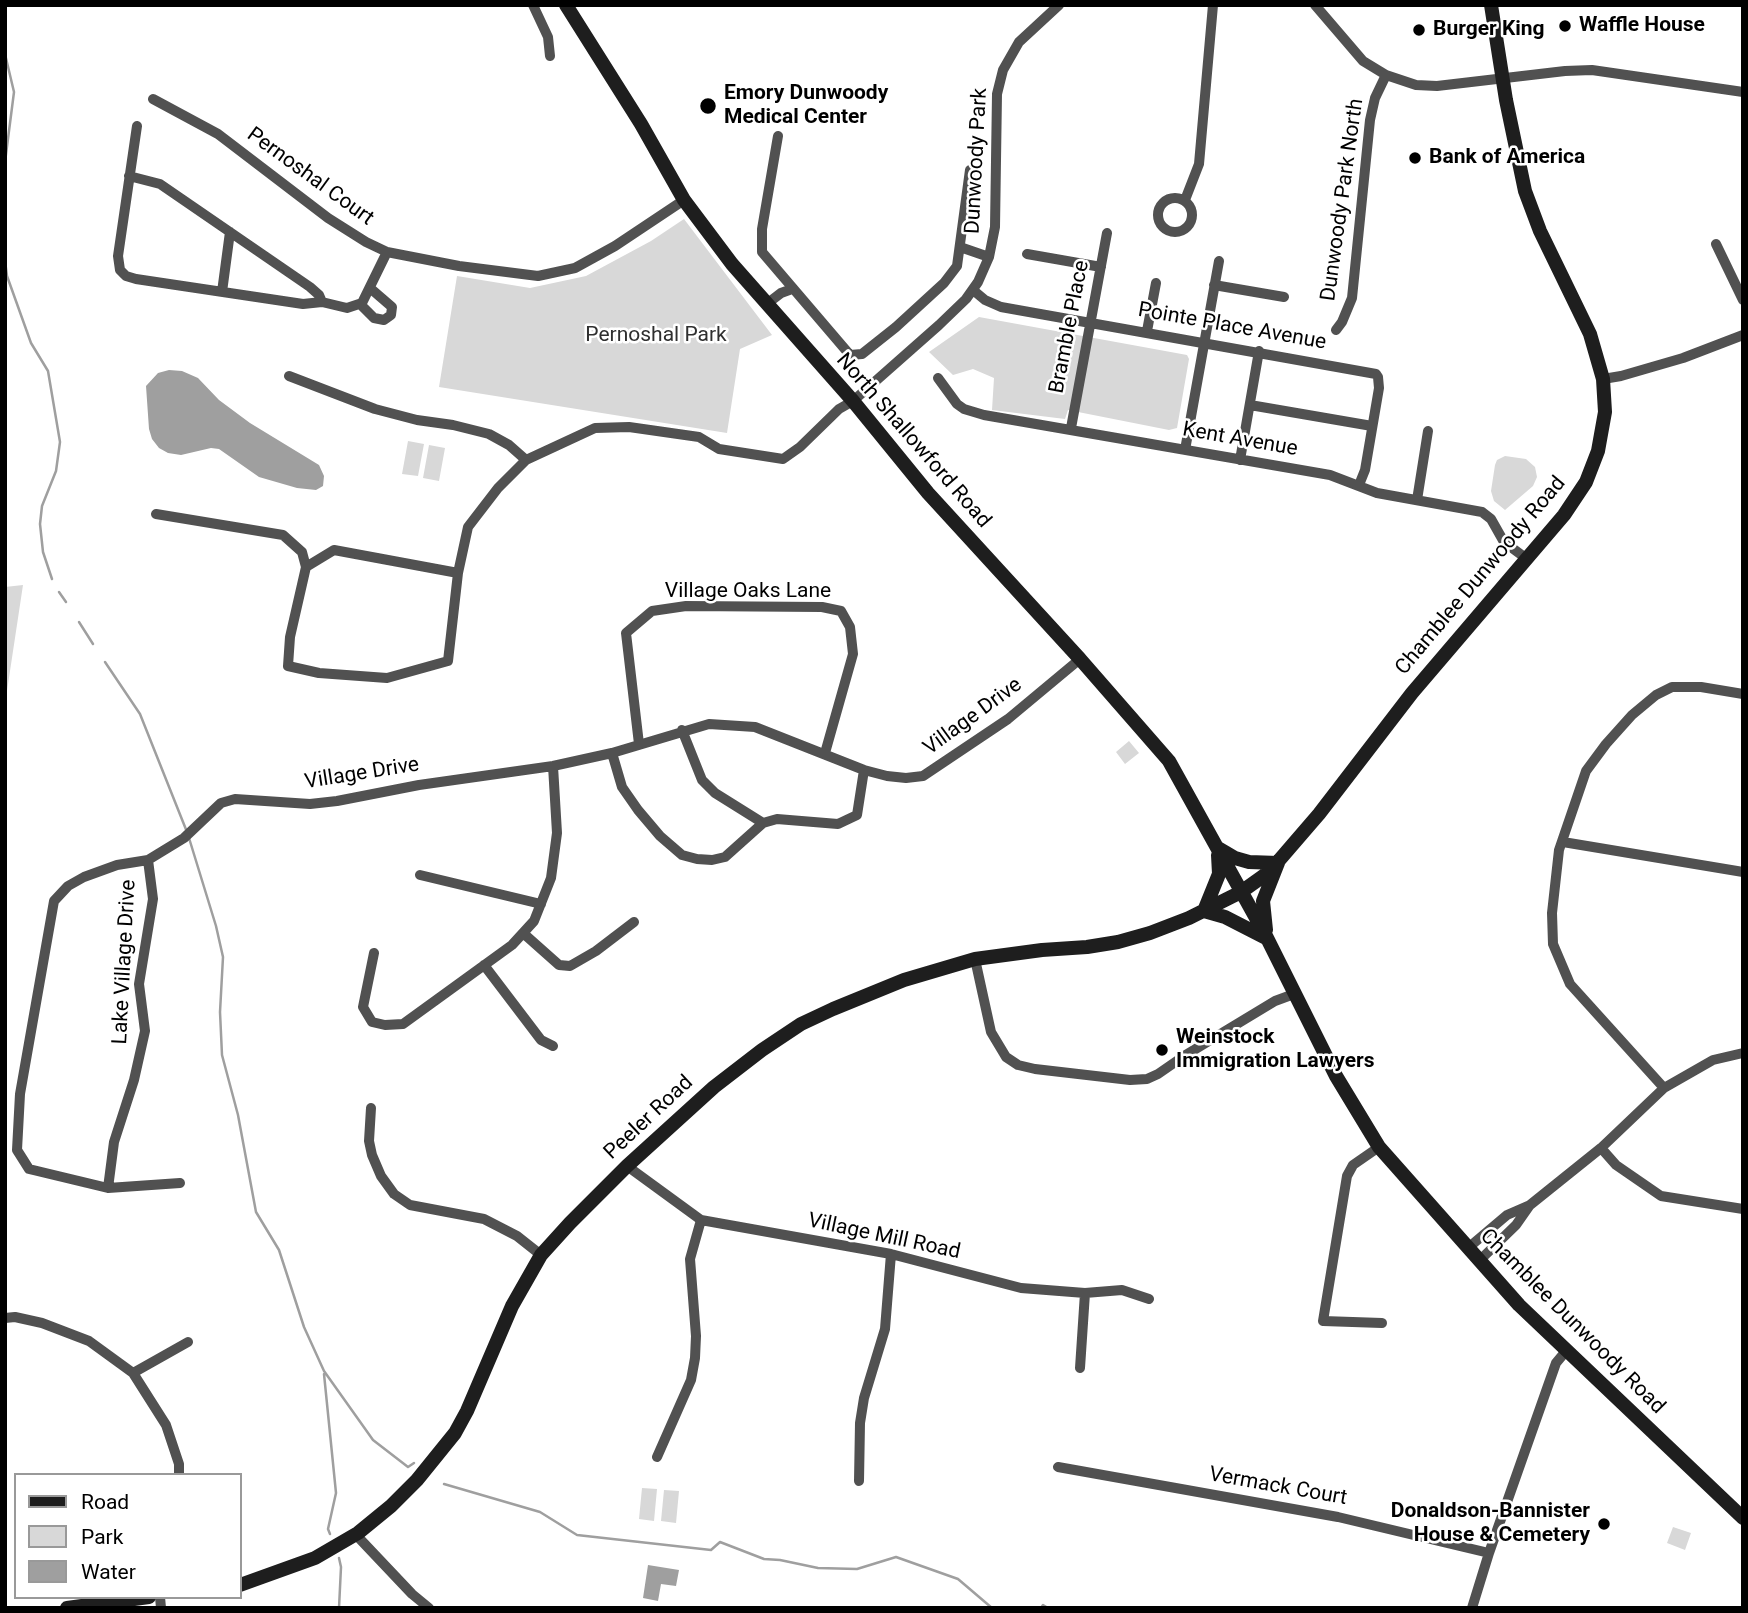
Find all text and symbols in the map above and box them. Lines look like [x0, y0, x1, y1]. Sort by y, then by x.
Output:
place label: Waffle House [1579, 13, 1705, 39]
place label: Burger King [1433, 17, 1545, 43]
marker: Waffle House [1557, 18, 1573, 34]
marker: Burger King [1411, 22, 1427, 38]
place label: Emory Dunwoody Medical Center [724, 81, 888, 131]
street label: Dunwoody Park [961, 87, 993, 235]
marker: Emory Dunwoody Medical Center [698, 96, 718, 116]
street label: Dunwoody Park North [1316, 97, 1370, 303]
street label: Pernoshal Court [242, 122, 378, 232]
place label: Bank of America [1429, 145, 1585, 171]
marker: Bank of America [1407, 150, 1423, 166]
street label: Bramble Place [1045, 258, 1095, 396]
street label: Pointe Place Avenue [1136, 298, 1328, 356]
park label: Pernoshal Park [585, 323, 727, 349]
street label: North Shallowford Road [830, 349, 996, 533]
street label: Kent Avenue [1181, 417, 1299, 463]
street label: Chamblee Dunwoody Road [1391, 472, 1571, 680]
street label: Village Oaks Lane [665, 579, 831, 605]
street label: Village Drive [919, 673, 1027, 761]
street label: Village Drive [303, 753, 421, 795]
street label: Lake Village Drive [108, 879, 142, 1045]
place label: Weinstock Immigration Lawyers [1176, 1025, 1374, 1075]
marker: Weinstock Immigration Lawyers [1154, 1042, 1170, 1058]
street label: Peeler Road [599, 1071, 699, 1165]
street label: Village Mill Road [805, 1209, 963, 1265]
street label: Chamblee Dunwoody Road [1474, 1224, 1670, 1420]
street label: Vermack Court [1207, 1462, 1349, 1512]
legend [14, 1473, 242, 1599]
text: Road [81, 1490, 129, 1514]
place label: Donaldson-Bannister House & Cemetery [1391, 1499, 1590, 1549]
marker: Donaldson-Bannister House & Cemetery [1596, 1516, 1612, 1532]
text: Park [81, 1525, 123, 1549]
text: Water [81, 1560, 136, 1584]

